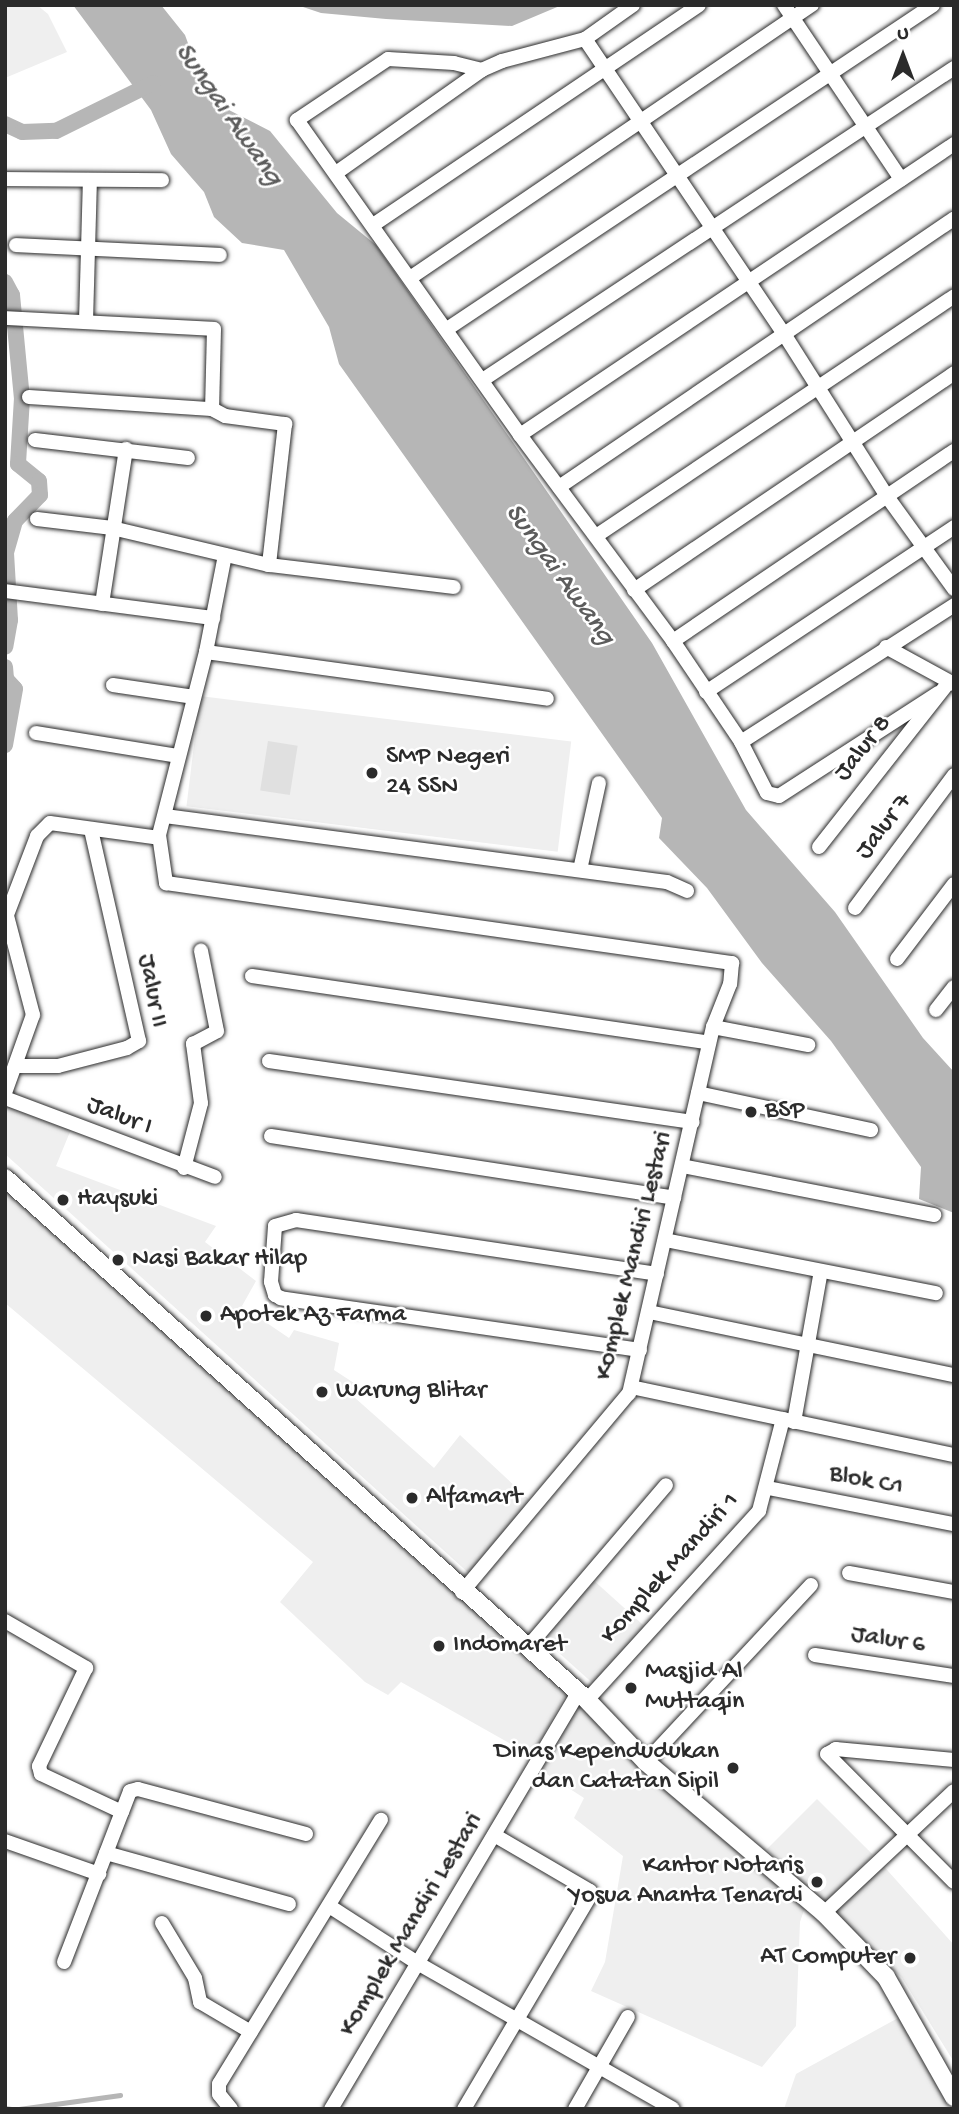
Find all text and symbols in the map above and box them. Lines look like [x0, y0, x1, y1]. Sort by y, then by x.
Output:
north arrow [868, 21, 938, 91]
text: U [898, 23, 908, 46]
water label: Sungai Awang [166, 37, 290, 193]
water label: Sungai Awang [496, 498, 622, 652]
street label: Jalur 8 [828, 710, 900, 788]
place label: SMP Negeri 24 SSN [386, 742, 510, 804]
marker: SMP Negeri 24 SSN [364, 765, 380, 781]
street label: Jalur 7 [850, 788, 920, 866]
street label: Jalur II [129, 952, 173, 1030]
street label: Jalur I [82, 1090, 156, 1144]
place label: BSP [765, 1096, 805, 1128]
marker: BSP [743, 1104, 759, 1120]
street label: Komplek Mandiri Lestari [589, 1128, 681, 1384]
place label: Haysuki [77, 1184, 158, 1216]
marker: Haysuki [55, 1192, 71, 1208]
place label: Nasi Bakar Hilap [132, 1244, 307, 1276]
marker: Nasi Bakar Hilap [110, 1252, 126, 1268]
place label: Apotek Az Farma [220, 1300, 406, 1332]
marker: Apotek Az Farma [198, 1308, 214, 1324]
place label: Warung Blitar [336, 1376, 486, 1408]
marker: Warung Blitar [314, 1384, 330, 1400]
street label: Blok C1 [826, 1460, 906, 1504]
place label: Alfamart [426, 1482, 522, 1514]
street label: Komplek Mandiri 1 [595, 1487, 747, 1651]
marker: Alfamart [404, 1490, 420, 1506]
street label: Jalur 6 [849, 1620, 927, 1662]
place label: Indomaret [453, 1630, 566, 1662]
marker: Indomaret [431, 1638, 447, 1654]
place label: Masjid Al Muttaqin [645, 1657, 744, 1718]
marker: Masjid Al Muttaqin [623, 1680, 639, 1696]
place label: Dinas Kependudukan dan Catatan Sipil [494, 1737, 719, 1798]
marker: Dinas Kependudukan dan Catatan Sipil [725, 1760, 741, 1776]
street label: Komplek Mandiri Lestari [333, 1808, 491, 2042]
place label: Kantor Notaris Yosua Ananta Tenardi [569, 1851, 803, 1912]
marker: Kantor Notaris Yosua Ananta Tenardi [809, 1874, 825, 1890]
place label: AT Computer [760, 1942, 896, 1974]
marker: AT Computer [902, 1950, 918, 1966]

